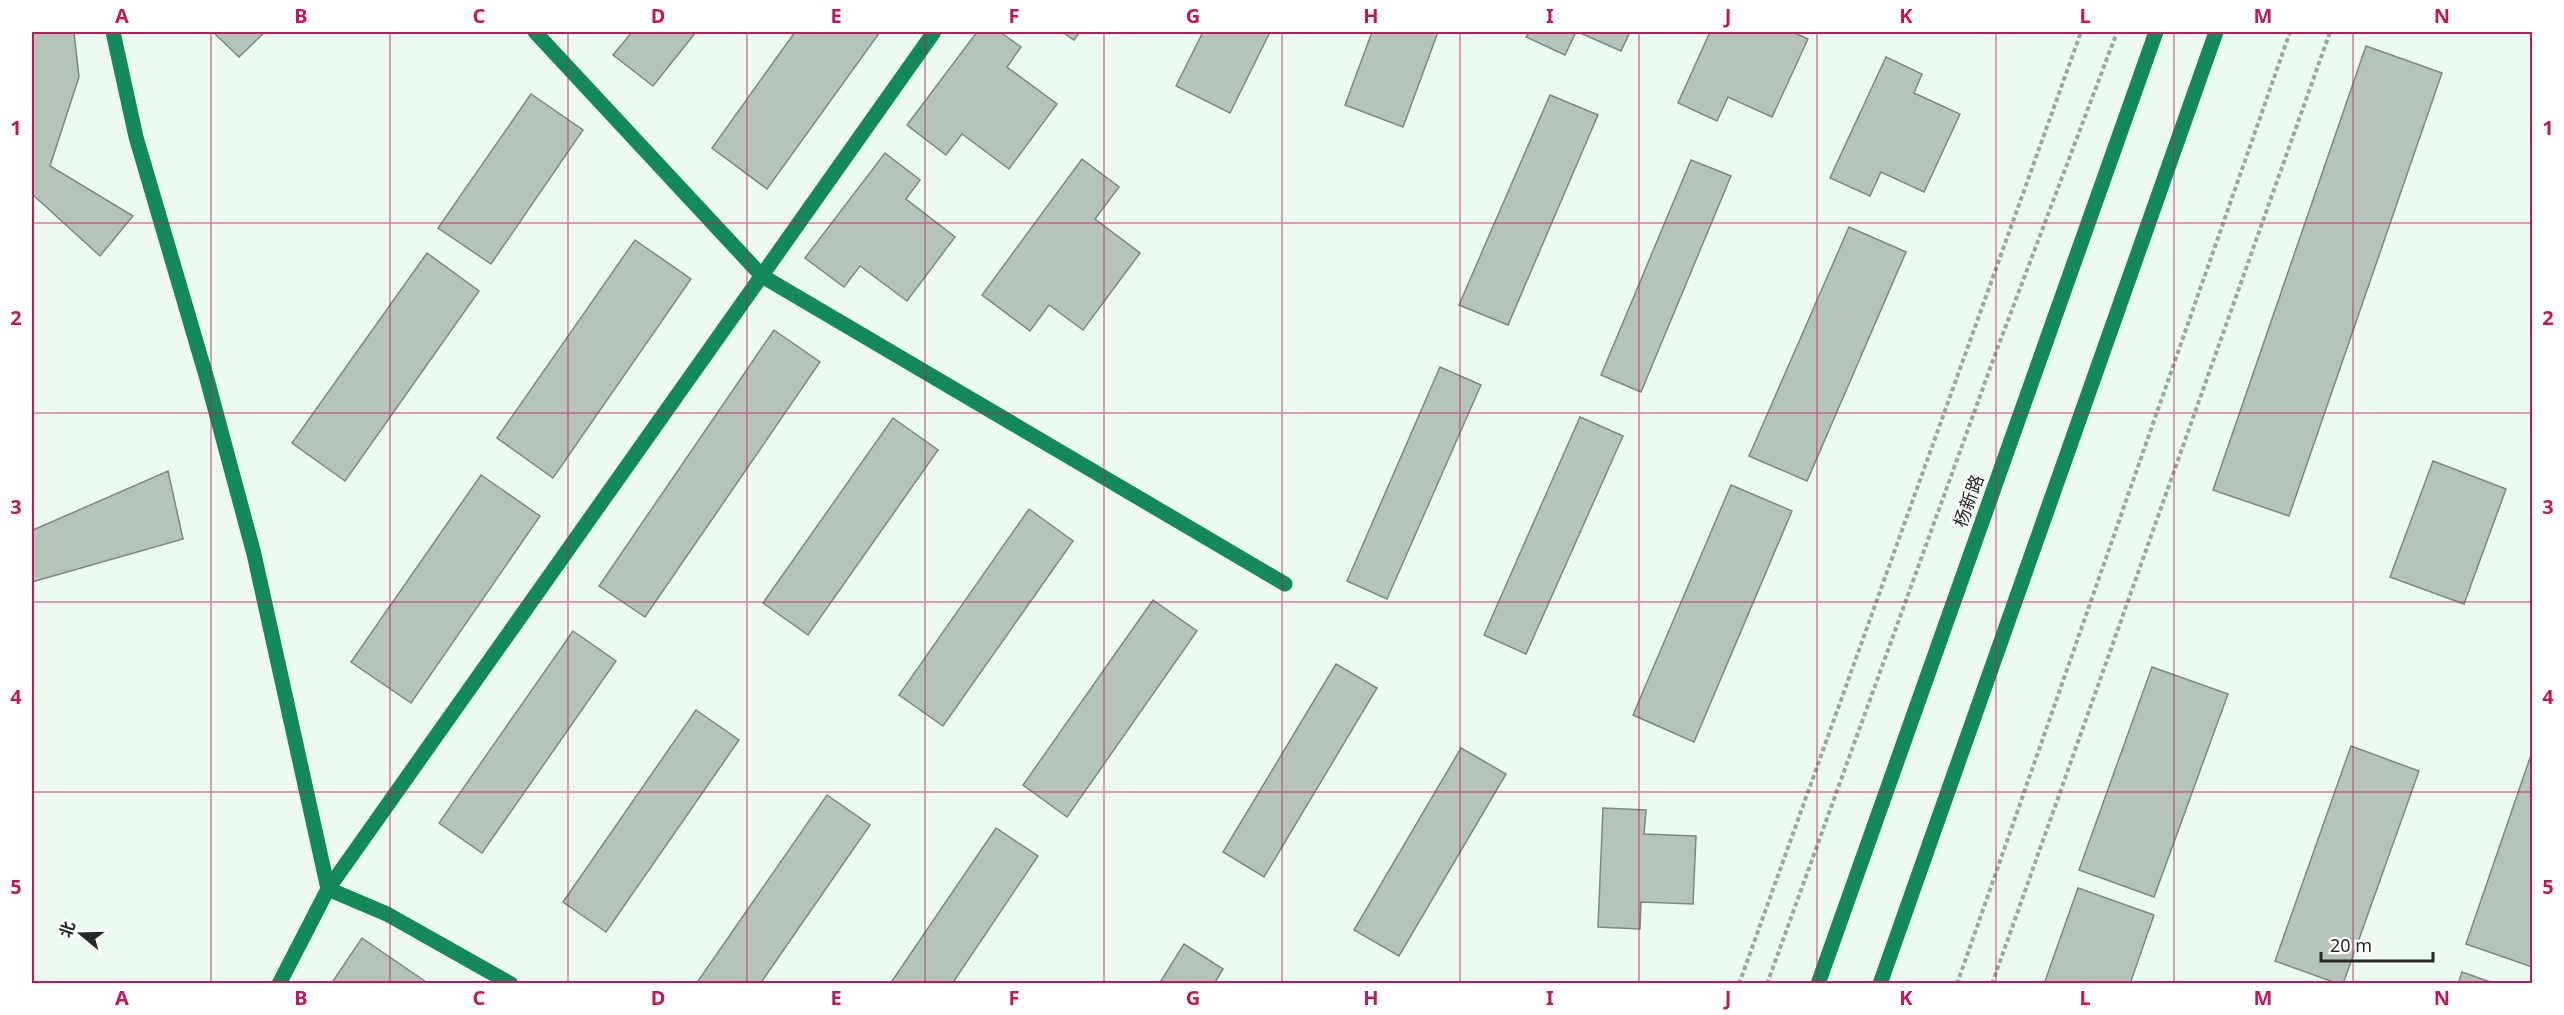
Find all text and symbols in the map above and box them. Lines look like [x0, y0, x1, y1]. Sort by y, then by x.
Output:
text: A [115, 2, 129, 29]
text: B [294, 2, 308, 29]
text: C [473, 2, 486, 29]
text: D [651, 2, 665, 29]
text: E [830, 2, 842, 29]
text: F [1009, 2, 1019, 29]
text: G [1186, 2, 1200, 29]
text: H [1363, 2, 1379, 29]
text: I [1546, 2, 1554, 29]
text: J [1723, 2, 1731, 29]
text: K [1899, 2, 1913, 29]
text: L [2079, 2, 2091, 29]
text: M [2254, 2, 2272, 29]
text: N [2434, 2, 2450, 29]
text: 1 [10, 114, 22, 141]
text: 1 [2542, 114, 2554, 141]
text: 2 [10, 304, 22, 331]
text: 2 [2542, 304, 2554, 331]
street label: 杨新路 [1948, 471, 1989, 530]
text: 3 [10, 493, 22, 520]
text: 3 [2542, 493, 2554, 520]
text: 4 [10, 683, 22, 710]
text: 4 [2542, 683, 2554, 710]
text: 5 [10, 873, 22, 900]
text: 5 [2542, 873, 2554, 900]
north arrow [51, 904, 111, 964]
text: 北 [54, 918, 80, 940]
scale bar [2321, 925, 2434, 963]
text: 20 m [2330, 933, 2372, 957]
text: A [115, 984, 129, 1011]
text: B [294, 984, 308, 1011]
text: C [473, 984, 486, 1011]
text: D [651, 984, 665, 1011]
text: E [830, 984, 842, 1011]
text: F [1009, 984, 1019, 1011]
text: G [1186, 984, 1200, 1011]
text: H [1363, 984, 1379, 1011]
text: I [1546, 984, 1554, 1011]
text: J [1723, 984, 1731, 1011]
text: K [1899, 984, 1913, 1011]
text: L [2079, 984, 2091, 1011]
text: M [2254, 984, 2272, 1011]
text: N [2434, 984, 2450, 1011]

